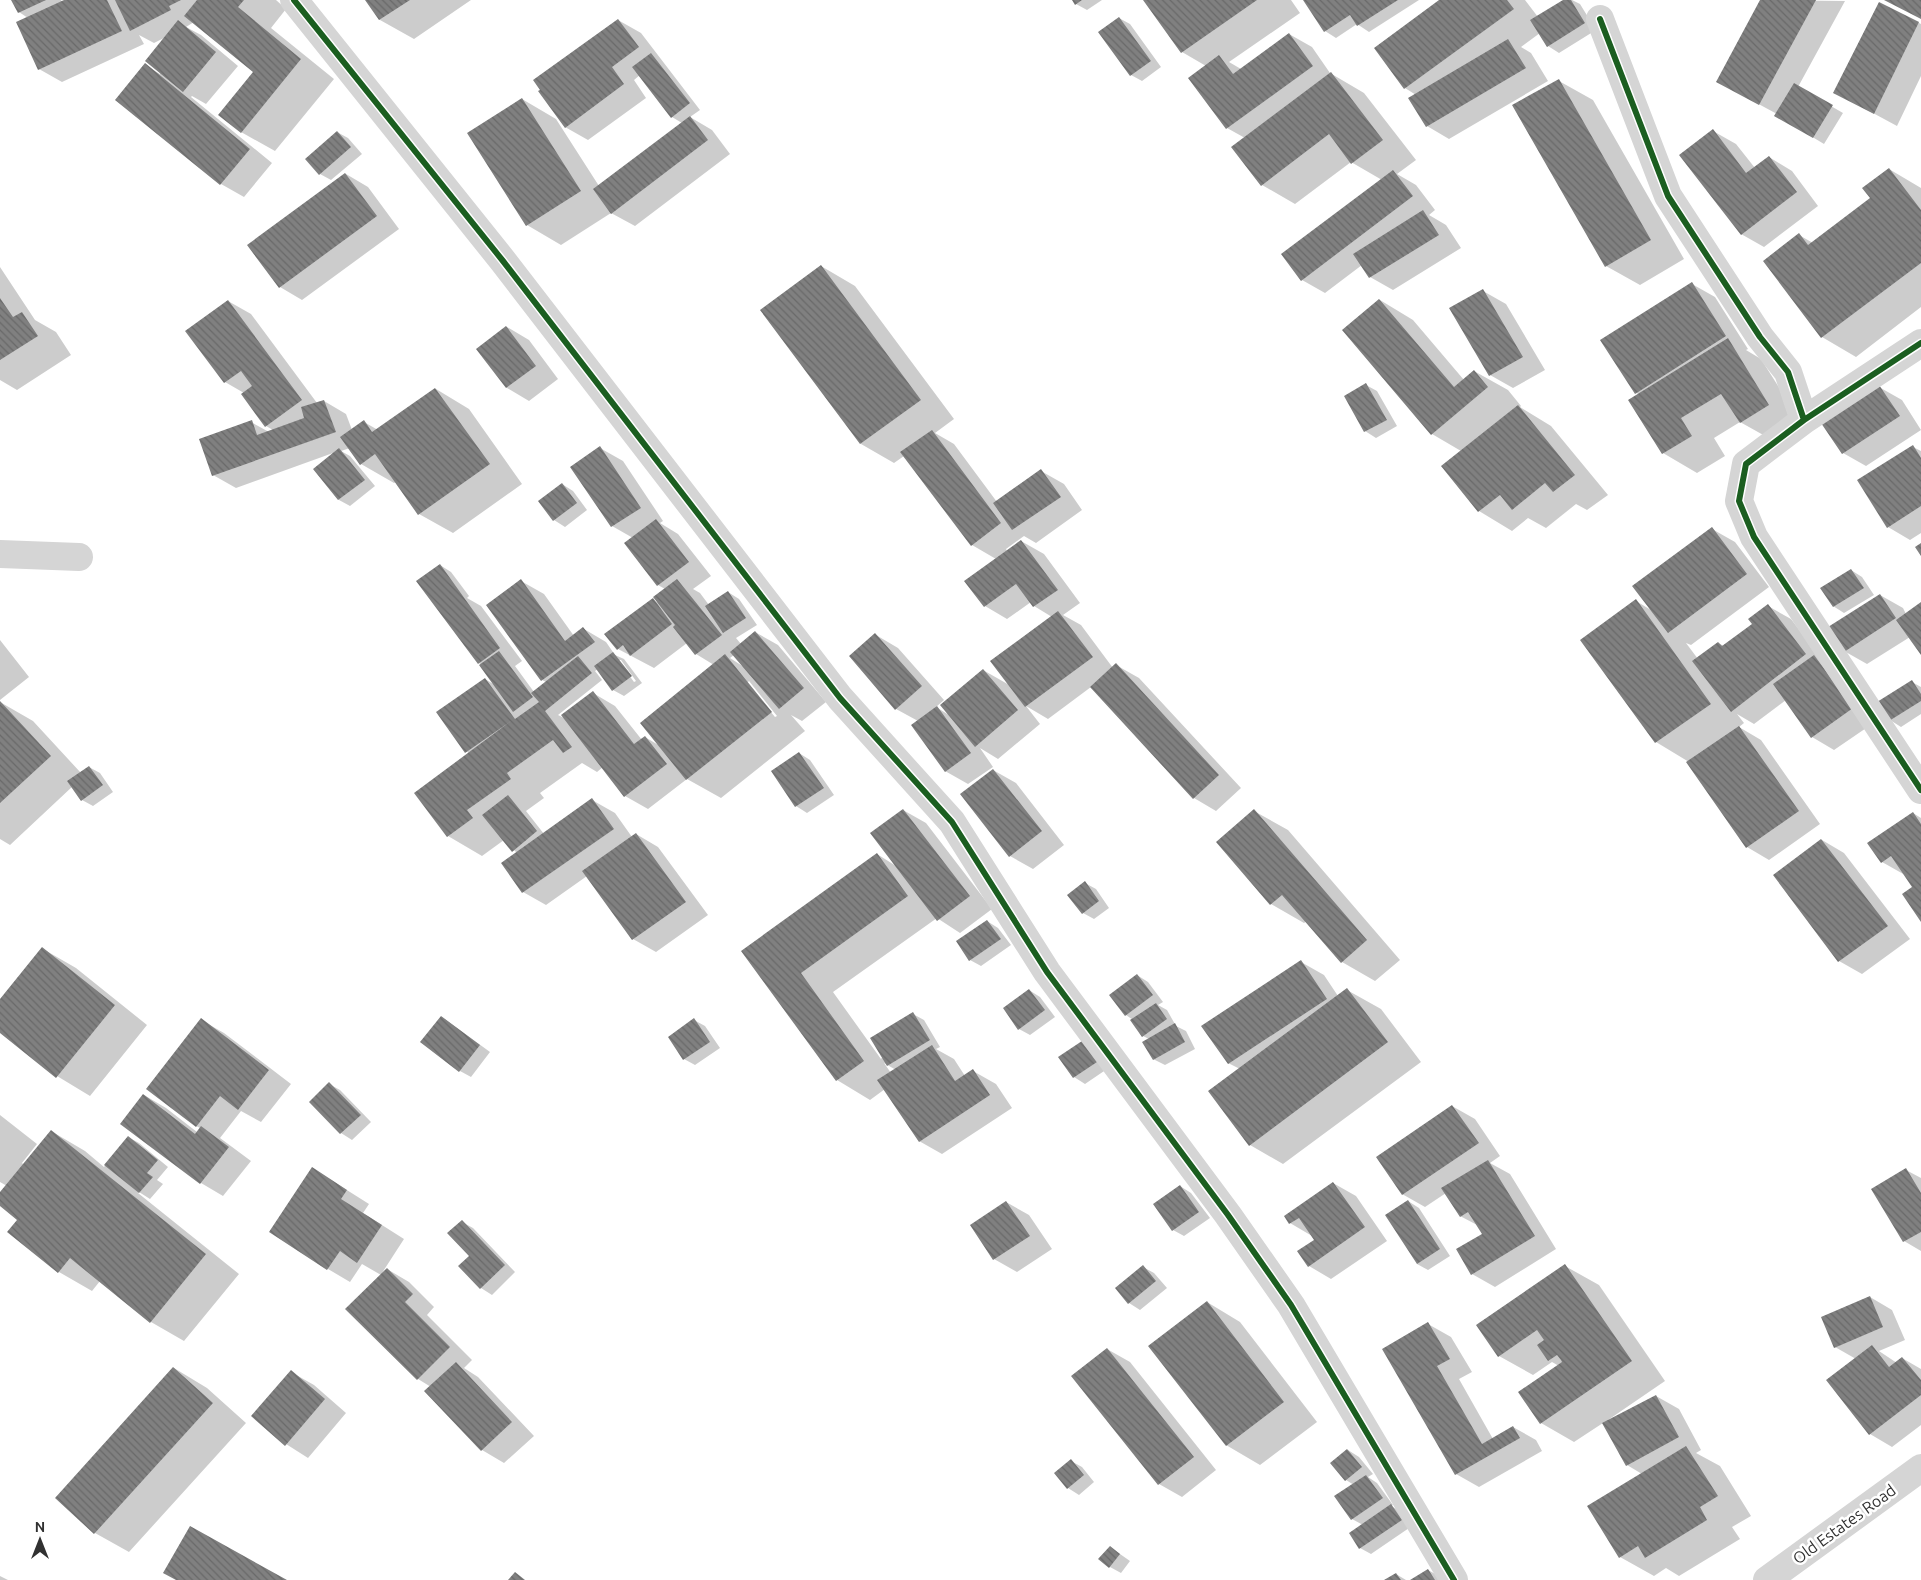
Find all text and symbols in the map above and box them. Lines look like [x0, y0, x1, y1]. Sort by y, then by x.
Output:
street label: Old Estates Road [1789, 1481, 1899, 1567]
north arrow [15, 1515, 65, 1565]
text: N [35, 1519, 45, 1535]

